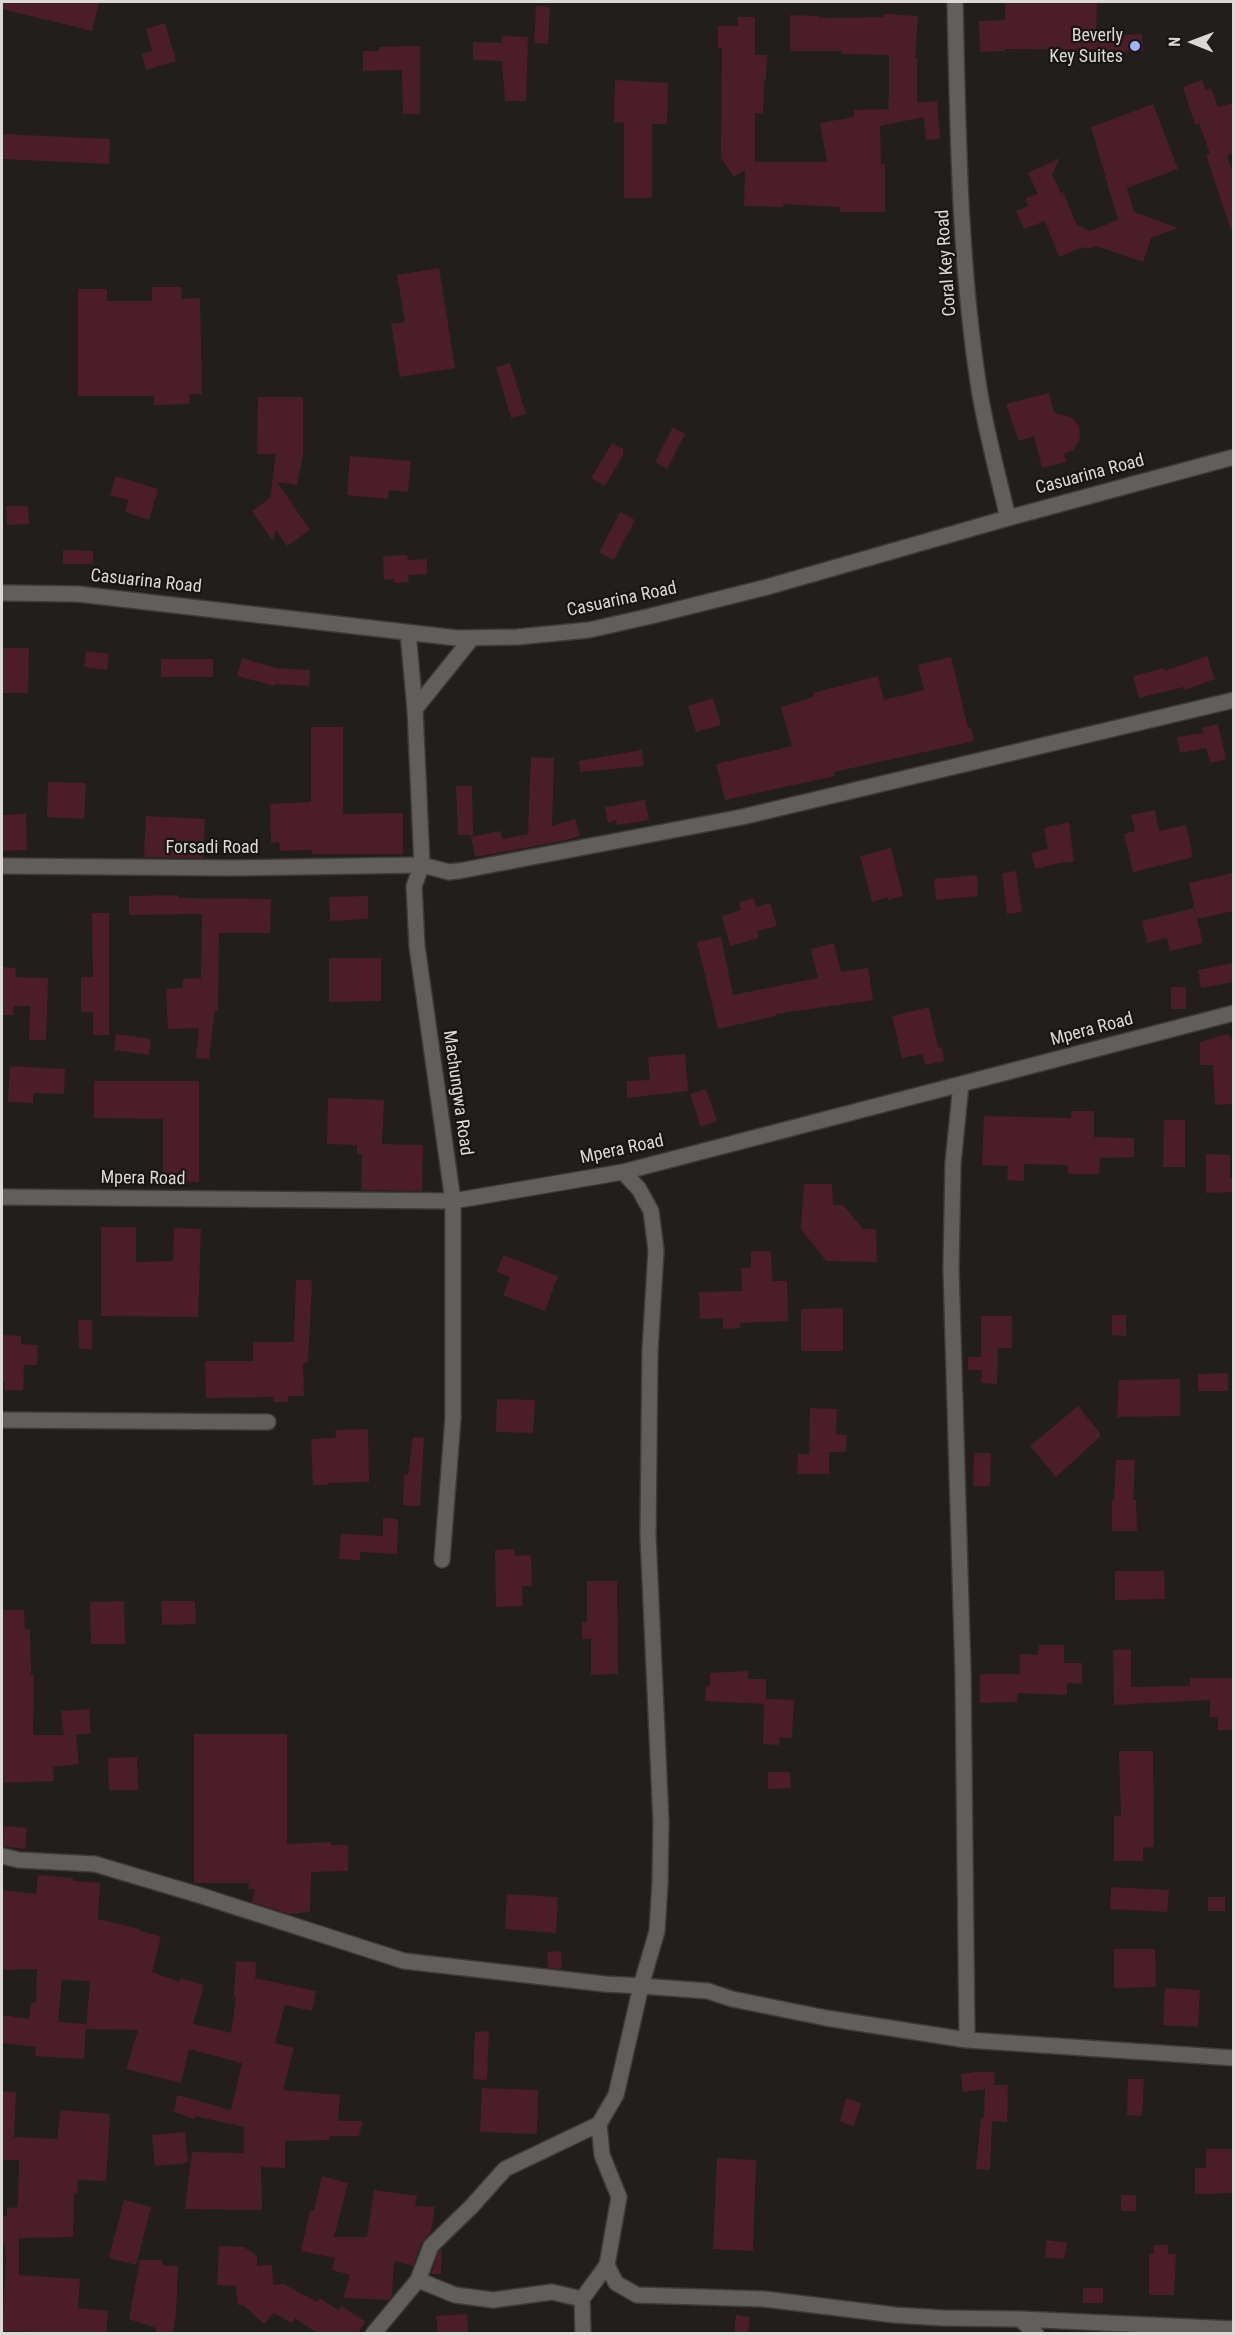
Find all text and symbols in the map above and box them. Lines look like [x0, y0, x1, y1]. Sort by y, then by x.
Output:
north arrow [1163, 12, 1223, 72]
place label: Beverly Key Suites [1049, 25, 1123, 68]
text: N [1165, 37, 1184, 47]
marker: Beverly Key Suites [1128, 39, 1142, 53]
street label: Coral Key Road [932, 209, 962, 317]
street label: Casuarina Road [1033, 450, 1147, 500]
street label: Casuarina Road [89, 565, 203, 599]
street label: Casuarina Road [565, 578, 679, 622]
street label: Forsadi Road [165, 837, 259, 859]
street label: Mpera Road [1048, 1009, 1136, 1051]
street label: Machungwa Road [438, 1029, 476, 1157]
street label: Mpera Road [578, 1131, 666, 1169]
street label: Mpera Road [100, 1167, 186, 1191]

